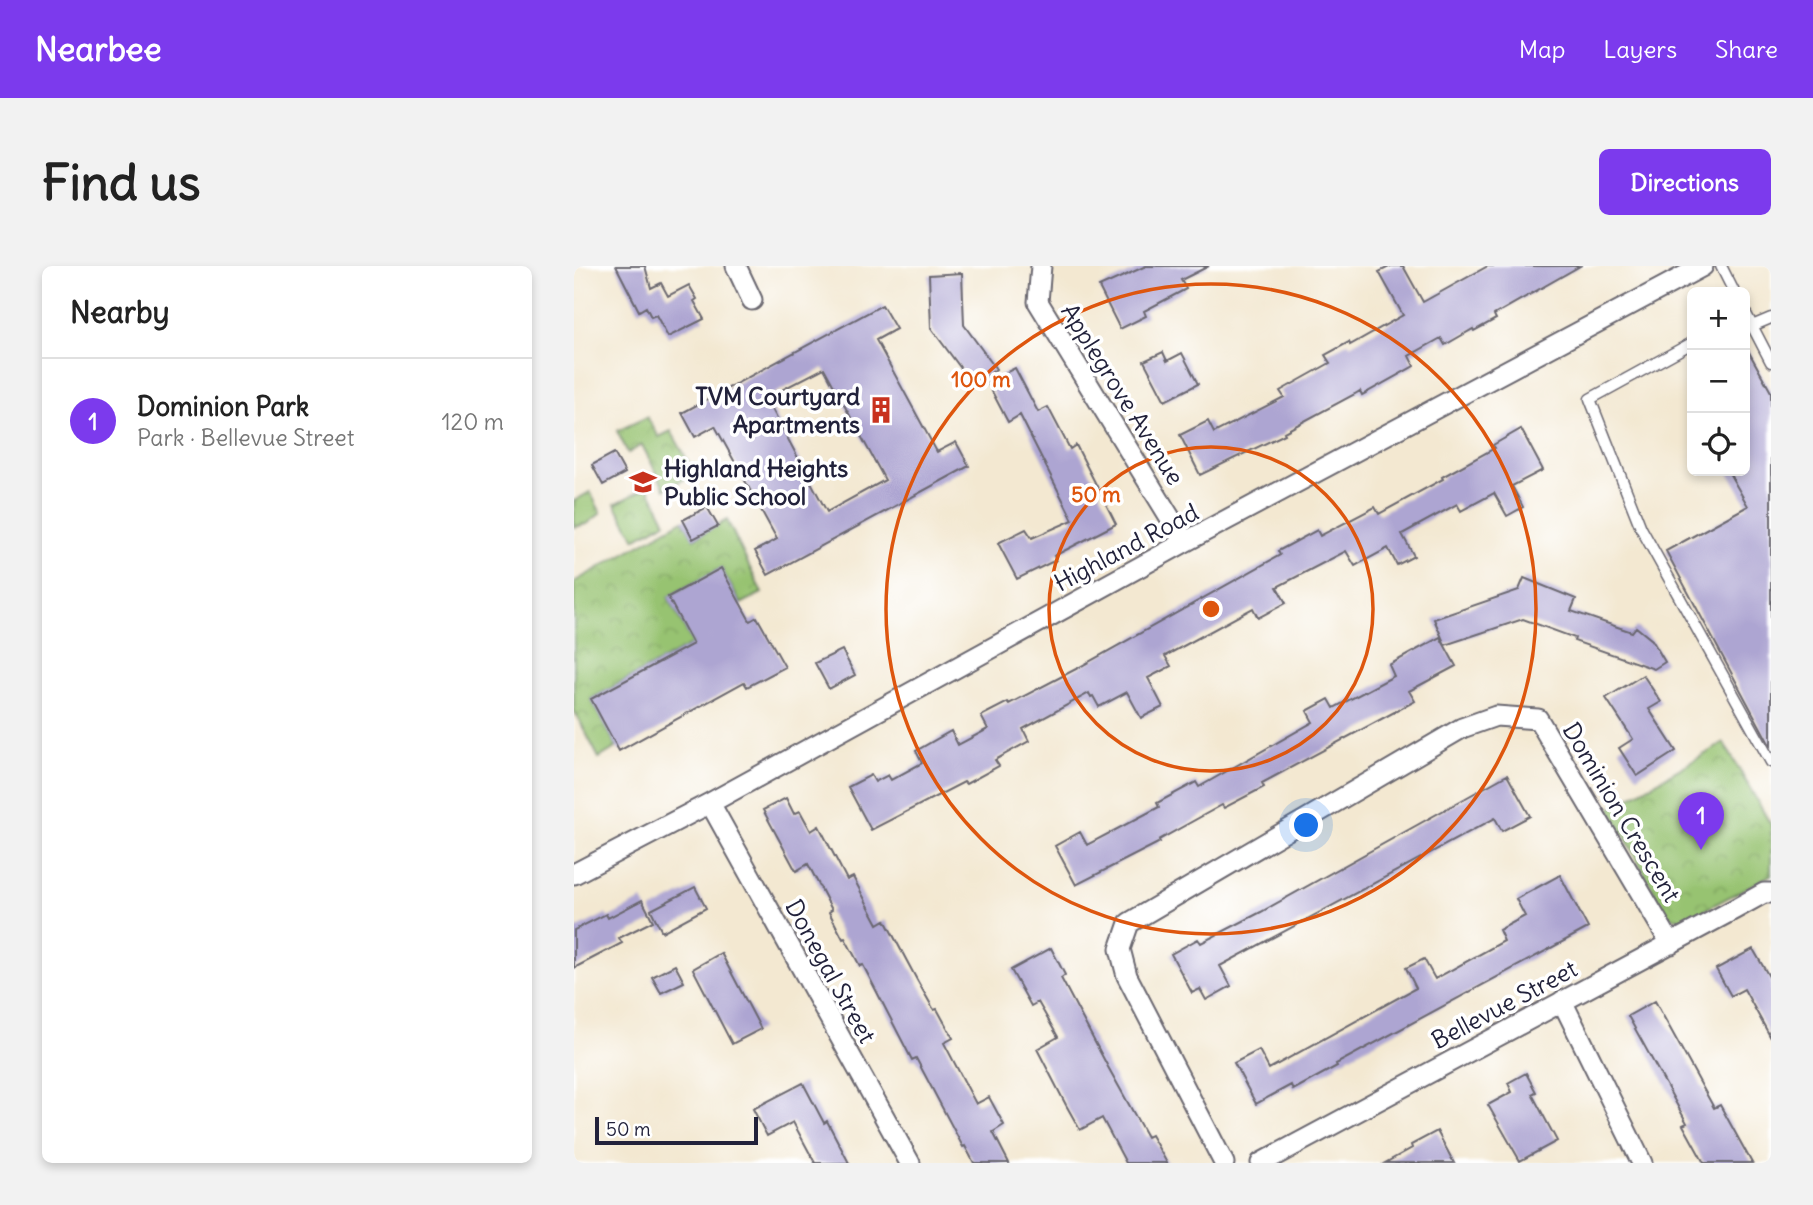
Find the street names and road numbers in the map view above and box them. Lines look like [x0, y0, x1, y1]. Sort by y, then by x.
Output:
street label: Applegrove Avenue [1055, 298, 1191, 490]
street label: Highland Road [1049, 496, 1203, 598]
street label: Dominion Crescent [1557, 717, 1687, 907]
street label: Donegal Street [779, 894, 883, 1048]
street label: Bellevue Street [1426, 953, 1582, 1055]

